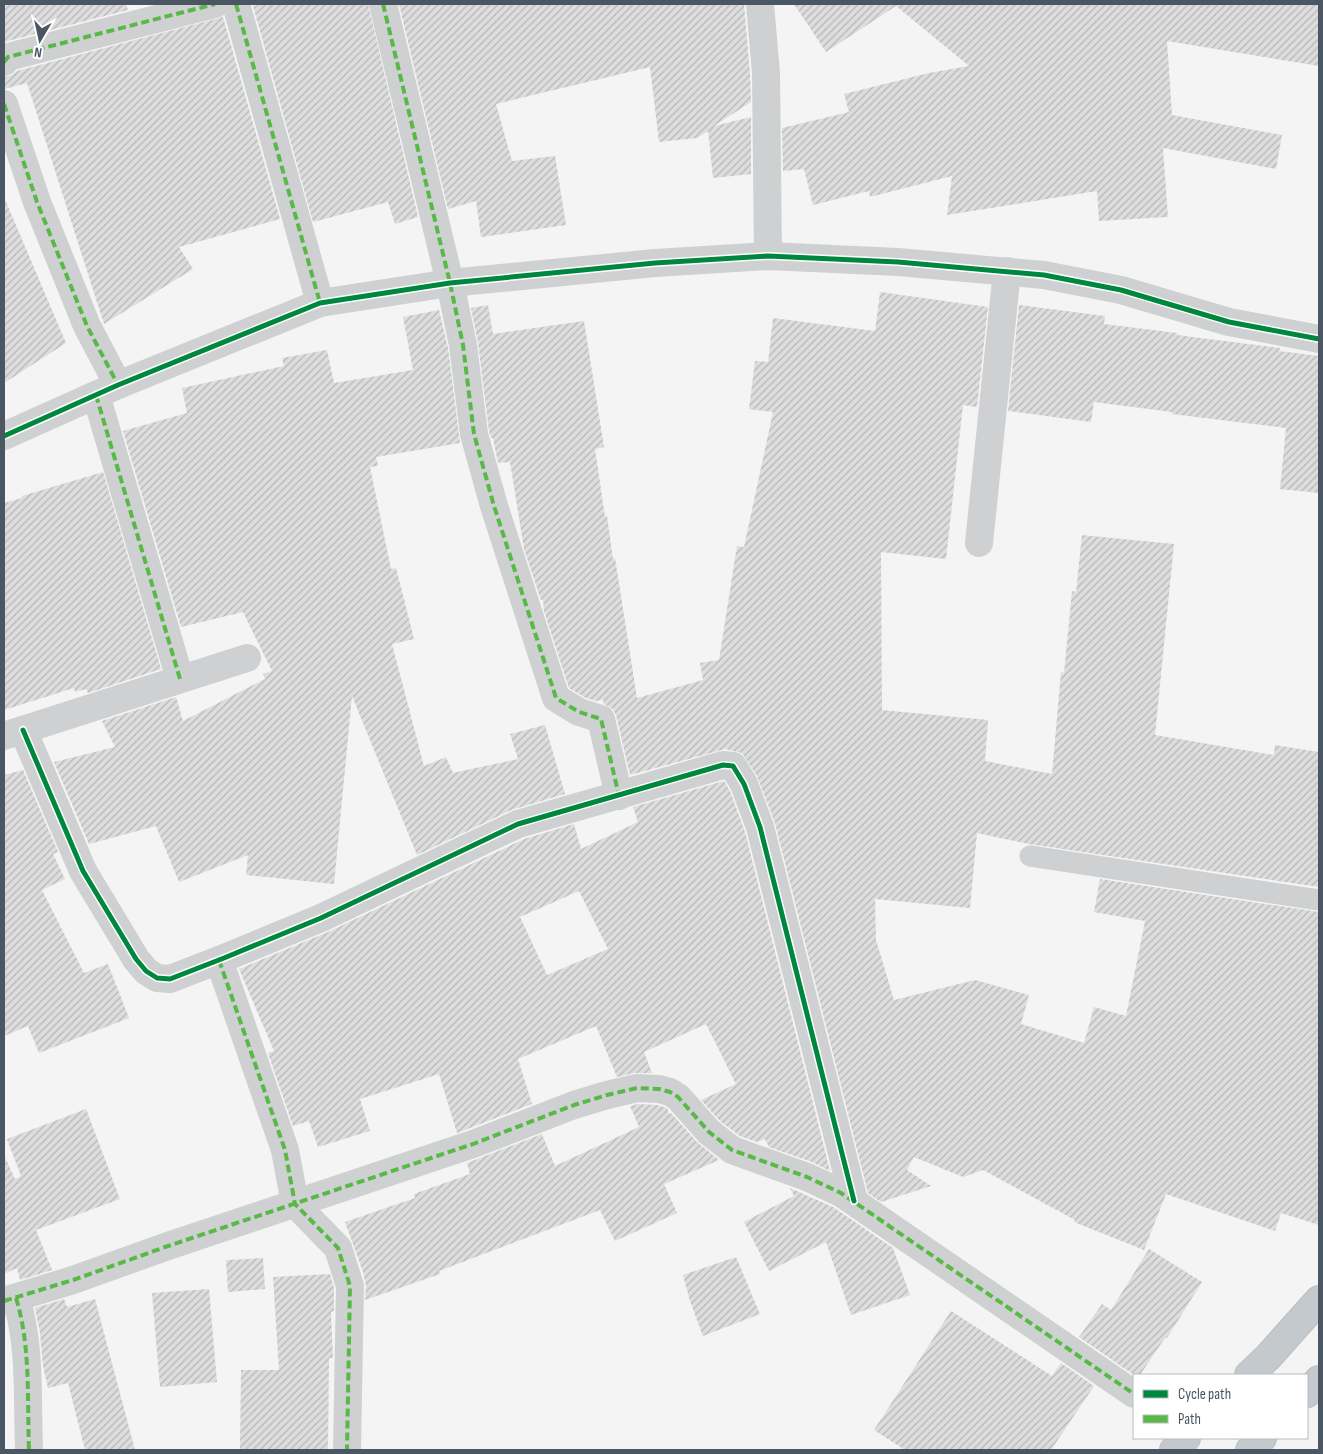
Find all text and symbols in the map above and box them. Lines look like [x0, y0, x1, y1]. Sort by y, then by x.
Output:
north arrow [15, 15, 65, 65]
text: N [33, 43, 43, 61]
legend [1133, 1374, 1308, 1439]
text: Cycle path [1178, 1385, 1231, 1404]
text: Path [1178, 1410, 1201, 1429]

